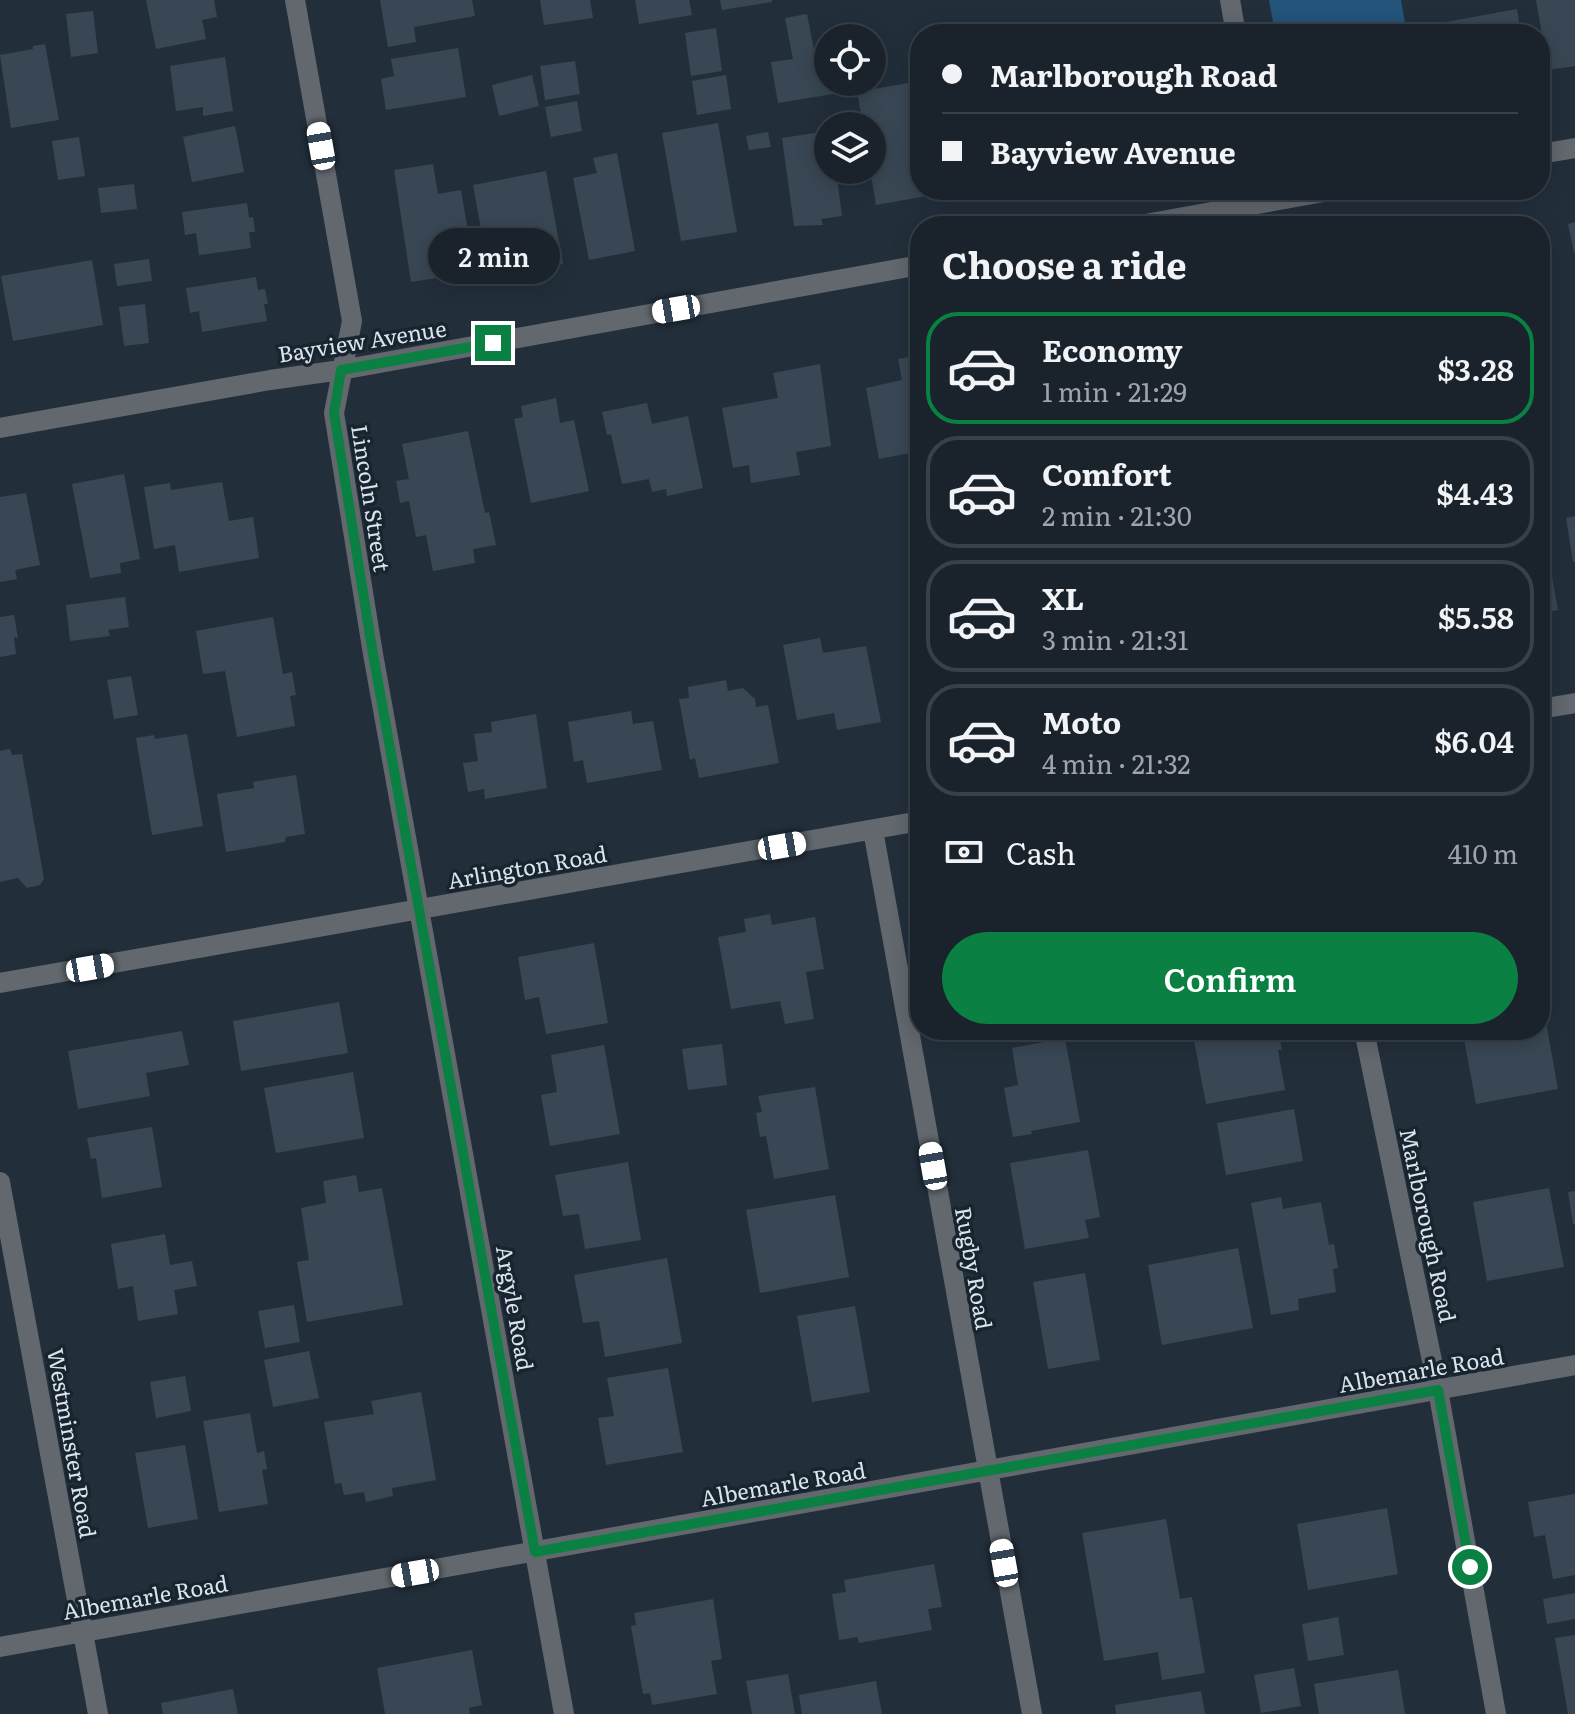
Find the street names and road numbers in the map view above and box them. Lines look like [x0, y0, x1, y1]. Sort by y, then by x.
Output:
street label: Bayview Avenue [275, 310, 449, 370]
street label: Lincoln Street [344, 422, 400, 574]
street label: Arlington Road [445, 836, 609, 896]
street label: Marlborough Road [1392, 1125, 1466, 1325]
street label: Rugby Road [948, 1204, 1002, 1332]
street label: Argyle Road [489, 1243, 543, 1373]
street label: Albemarle Road [1336, 1338, 1506, 1400]
street label: Westminster Road [40, 1346, 106, 1540]
street label: Albemarle Road [698, 1452, 868, 1514]
street label: Albemarle Road [60, 1565, 230, 1627]

